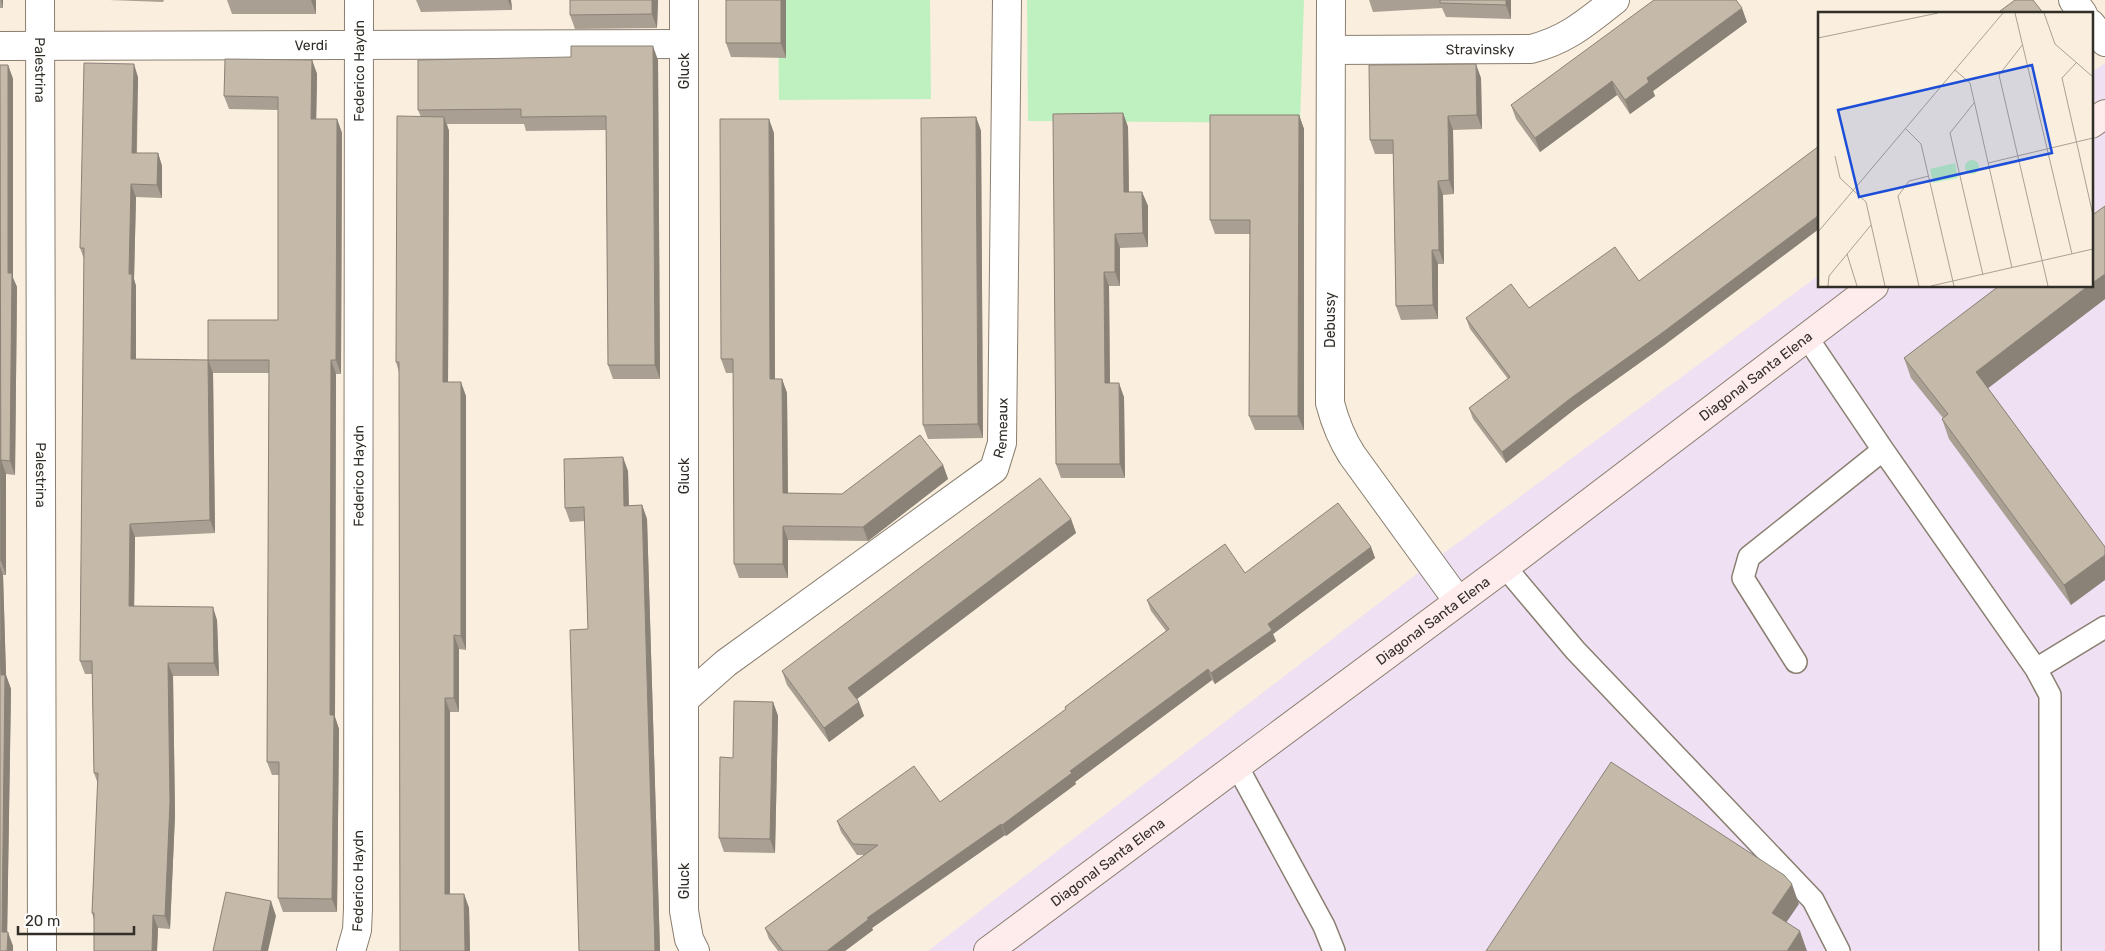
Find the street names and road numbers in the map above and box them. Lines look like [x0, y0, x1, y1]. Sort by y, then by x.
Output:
street label: Federico Haydn [351, 20, 368, 122]
street label: Palestrina [31, 37, 48, 103]
street label: Verdi [294, 37, 328, 54]
street label: Stravinsky [1446, 41, 1515, 58]
street label: Gluck [676, 52, 693, 89]
street label: Debussy [1322, 292, 1339, 348]
street label: Diagonal Santa Elena [1696, 328, 1816, 425]
street label: Remeaux [990, 397, 1012, 460]
street label: Federico Haydn [350, 425, 368, 527]
street label: Palestrina [32, 442, 49, 508]
street label: Gluck [676, 457, 693, 494]
street label: Diagonal Santa Elena [1373, 573, 1493, 669]
street label: Diagonal Santa Elena [1048, 815, 1168, 910]
street label: Federico Haydn [349, 830, 367, 932]
street label: Gluck [676, 862, 693, 899]

